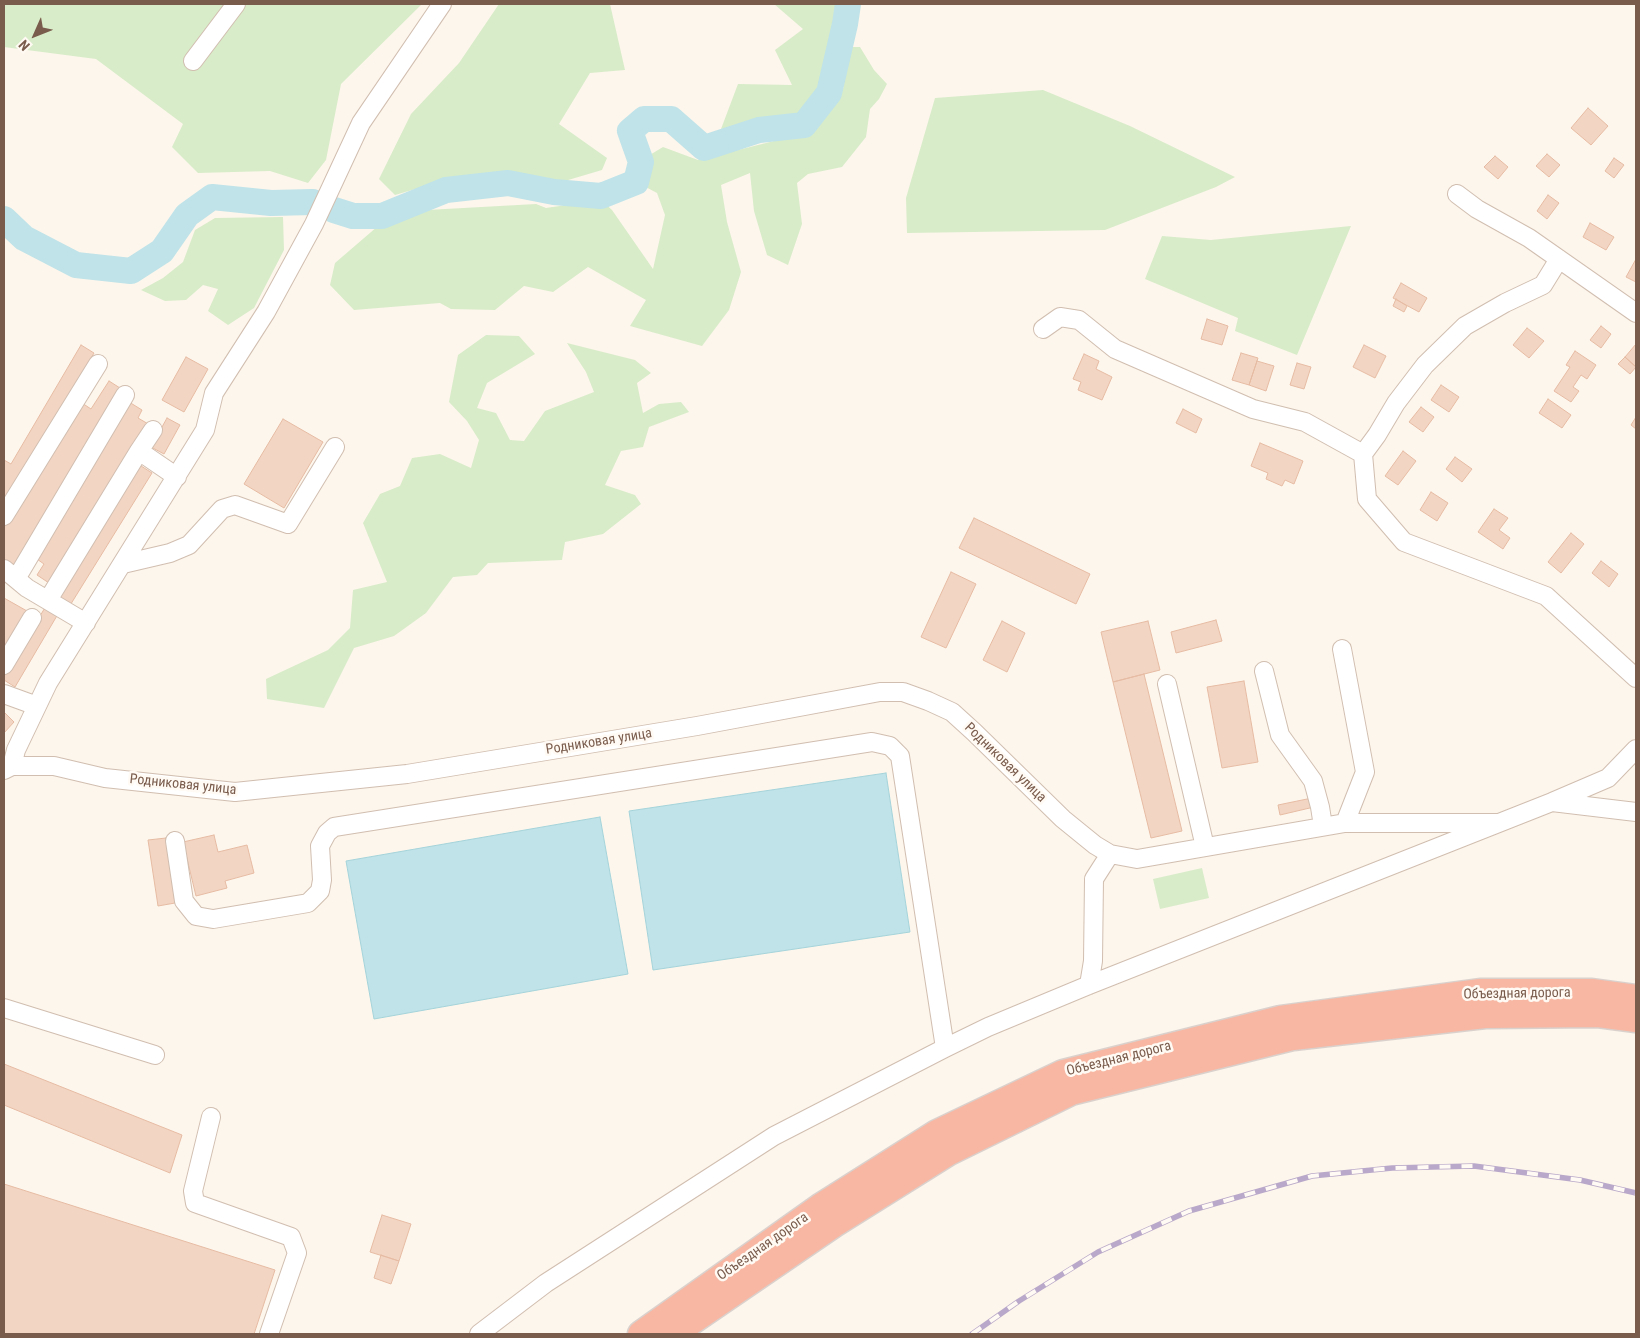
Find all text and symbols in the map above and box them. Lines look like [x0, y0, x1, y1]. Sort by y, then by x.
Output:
north arrow [10, 10, 60, 60]
text: N [15, 37, 33, 54]
street label: Родниковая улица [961, 720, 1049, 806]
street label: Родниковая улица [545, 725, 653, 759]
street label: Родниковая улица [129, 771, 237, 799]
street label: Объездная дорога [1463, 985, 1571, 1003]
street label: Объездная дорога [1065, 1038, 1173, 1080]
street label: Объездная дорога [714, 1209, 812, 1285]

